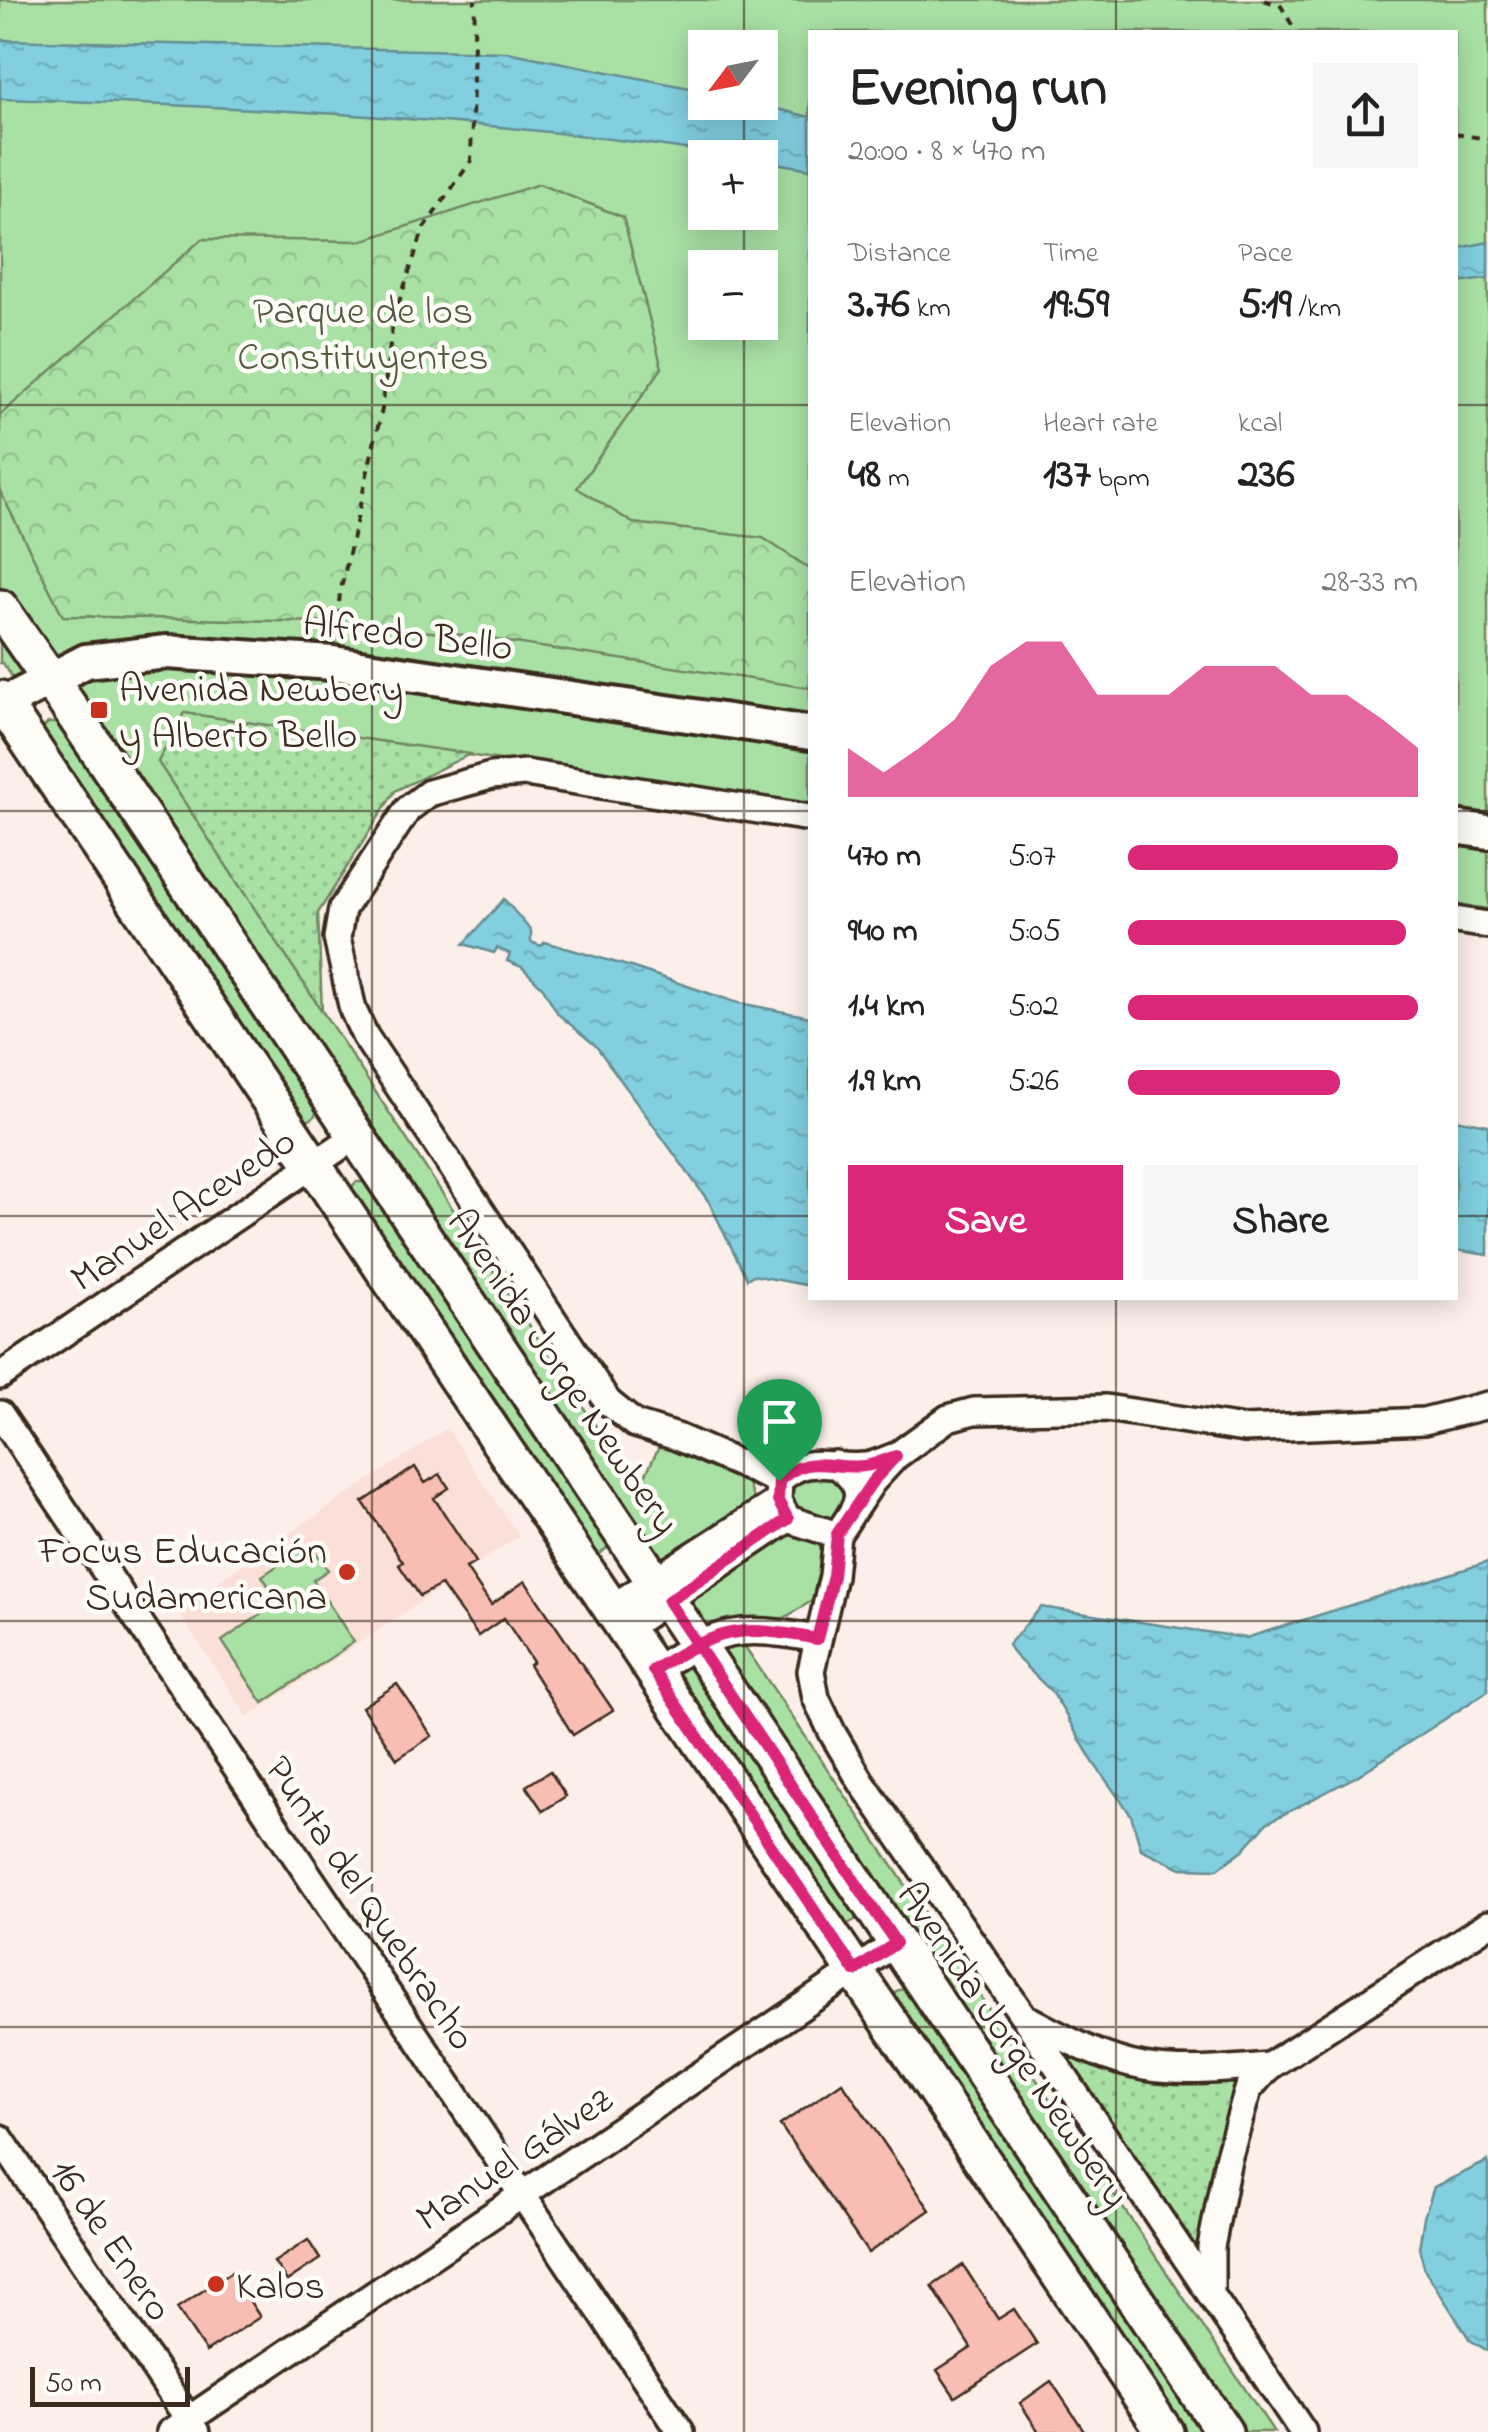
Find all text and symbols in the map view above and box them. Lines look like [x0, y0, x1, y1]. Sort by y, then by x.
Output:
north arrow [688, 30, 778, 120]
map controls [688, 30, 778, 340]
text: Evening run [848, 51, 1107, 131]
button: share [1313, 63, 1418, 168]
text: 20:00 · 8 × 470 m [848, 129, 1046, 176]
button: + [688, 140, 778, 230]
text: Distance [848, 234, 951, 275]
text: Time [1043, 234, 1098, 275]
text: Pace [1238, 234, 1293, 275]
button: − [688, 250, 778, 340]
text: 3.76 [848, 275, 910, 336]
text: 19:59 [1043, 275, 1109, 336]
text: 5:19 [1238, 275, 1292, 336]
park label: Parque de los Constituyentes [237, 284, 489, 389]
text: km [910, 289, 951, 330]
text: /km [1292, 289, 1341, 330]
text: Elevation [848, 404, 951, 445]
text: Heart rate [1043, 404, 1158, 445]
text: kcal [1238, 404, 1283, 445]
text: 48 [848, 445, 881, 506]
text: 137 [1043, 445, 1091, 506]
text: 236 [1238, 445, 1295, 506]
text: m [881, 459, 910, 500]
text: bpm [1091, 459, 1150, 500]
text: Elevation [848, 560, 966, 607]
text: 28–33 m [1322, 560, 1418, 607]
street label: Alfredo Bello [299, 595, 516, 680]
place label: Avenida Newbery y Alberto Bello [119, 662, 403, 767]
marker: Avenida Newbery y Alberto Bello [88, 699, 110, 721]
text: 470 m [848, 834, 921, 881]
text: 5:07 [1008, 834, 1056, 881]
text: 940 m [848, 909, 917, 956]
text: 5:05 [1008, 909, 1061, 956]
text: 1.4 km [848, 984, 925, 1031]
text: 5:02 [1008, 984, 1059, 1031]
text: 1.9 km [848, 1059, 921, 1106]
text: 5:26 [1008, 1059, 1059, 1106]
street label: Manuel Acevedo [60, 1114, 309, 1309]
button: Save [848, 1165, 1123, 1280]
button: Share [1143, 1165, 1418, 1280]
street label: Avenida Jorge Newbery [430, 1198, 693, 1549]
pin [737, 1379, 822, 1482]
icon: arrive [752, 1394, 807, 1449]
place label: Focus Educación Sudamericana [38, 1524, 327, 1629]
marker: Focus Educación Sudamericana [336, 1561, 358, 1583]
street label: Punta del Quebracho [247, 1745, 489, 2064]
street label: Avenida Jorge Newbery [880, 1871, 1143, 2222]
street label: Manuel Gálvez [405, 2073, 626, 2248]
street label: 16 de Enero [33, 2148, 186, 2335]
place label: Kalos [236, 2259, 325, 2318]
marker: Kalos [205, 2273, 227, 2295]
scale bar [30, 2362, 190, 2406]
text: 50 m [45, 2364, 102, 2405]

